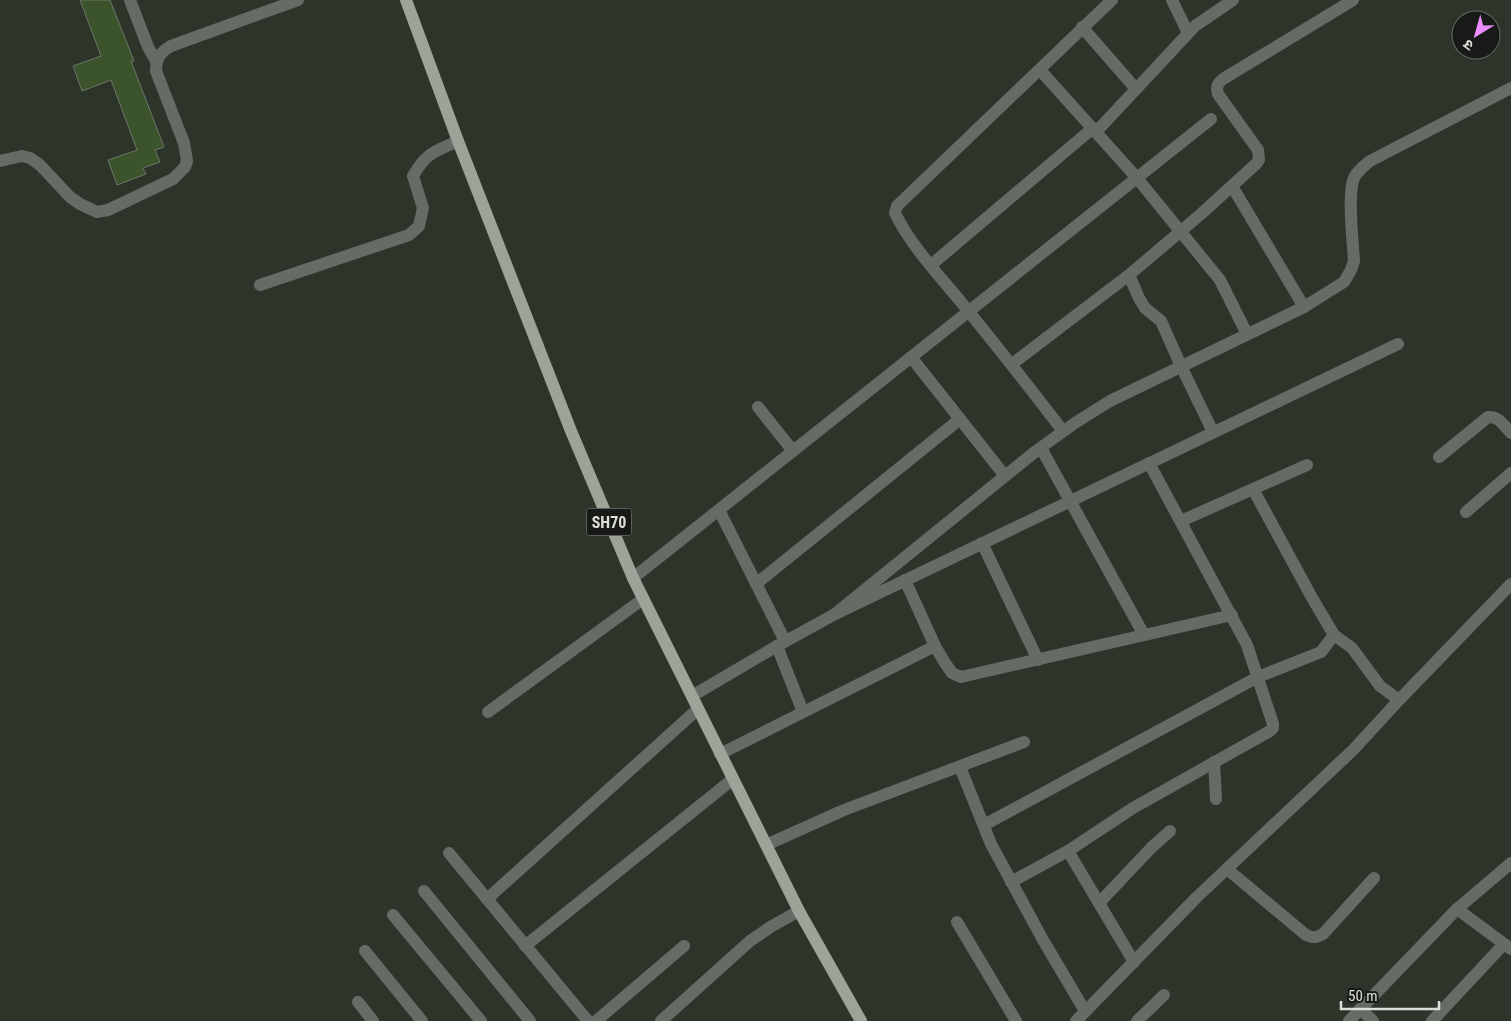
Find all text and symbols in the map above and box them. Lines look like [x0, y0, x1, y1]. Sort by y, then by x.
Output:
north arrow [1451, 10, 1501, 60]
text: उ [1459, 36, 1476, 54]
road number: SH70 [586, 508, 632, 536]
scale bar [1341, 978, 1438, 1010]
text: 50 m [1348, 987, 1378, 1005]

